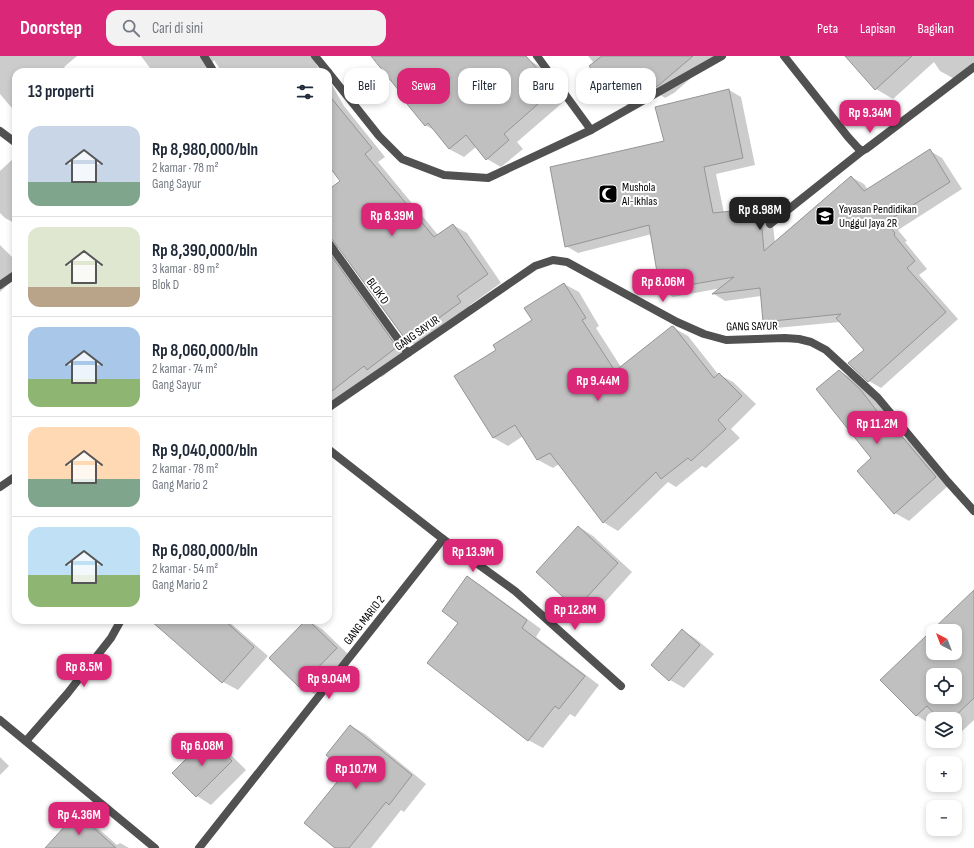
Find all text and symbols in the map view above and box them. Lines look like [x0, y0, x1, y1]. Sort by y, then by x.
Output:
search box [106, 10, 386, 46]
text: Doorstep [20, 17, 82, 40]
icon: search [120, 17, 142, 39]
text: Cari di sini [152, 19, 203, 38]
text: Peta [817, 20, 838, 37]
text: Lapisan [860, 20, 895, 37]
text: Bagikan [917, 20, 954, 37]
chip: Beli [344, 68, 389, 104]
chip: Sewa [397, 68, 450, 104]
chip: Filter [458, 68, 511, 104]
chip: Baru [519, 68, 568, 104]
chip: Apartemen [576, 68, 656, 104]
icon: filters [294, 81, 316, 103]
text: 13 properti [28, 82, 94, 102]
pin: Rp 9.34M [829, 100, 911, 134]
text: Rp 9.34M [848, 105, 892, 121]
text: Rp 8,980,000/bln [152, 140, 258, 160]
icon: home [60, 142, 108, 190]
text: 2 kamar · 78 m² [152, 160, 219, 176]
text: Gang Sayur [152, 176, 201, 192]
place label: Mushola Al-Ikhlas [621, 180, 657, 209]
mosque icon: Mushola Al-Ikhlas [597, 183, 619, 205]
pin: Rp 8.98M [719, 197, 801, 231]
text: Rp 8.98M [738, 202, 782, 218]
place label: Yayasan Pendidikan Unggul Jaya 2R [839, 202, 917, 231]
pin: Rp 8.39M [351, 203, 433, 237]
school or university icon: Yayasan Pendidikan Unggul Jaya 2R [814, 205, 836, 227]
text: Rp 8.39M [370, 208, 414, 224]
text: Rp 8,390,000/bln [152, 241, 258, 261]
icon: home [60, 243, 108, 291]
text: 3 kamar · 89 m² [152, 261, 219, 277]
pin: Rp 8.06M [622, 269, 704, 303]
text: Rp 8.06M [641, 274, 685, 290]
street label: BLOK D [363, 275, 392, 307]
text: Blok D [152, 277, 179, 293]
street label: GANG SAYUR [392, 312, 443, 354]
street label: GANG SAYUR [726, 319, 778, 334]
text: Rp 8,060,000/bln [152, 341, 258, 361]
icon: home [60, 343, 108, 391]
text: 2 kamar · 74 m² [152, 361, 218, 377]
pin: Rp 9.44M [557, 368, 639, 402]
text: Rp 9.44M [576, 373, 620, 389]
text: Gang Sayur [152, 377, 201, 393]
pin: Rp 11.2M [836, 411, 918, 445]
text: Rp 11.2M [856, 416, 898, 432]
text: Rp 9,040,000/bln [152, 441, 258, 461]
icon: home [60, 443, 108, 491]
text: 2 kamar · 78 m² [152, 461, 219, 477]
text: Gang Mario 2 [152, 477, 208, 493]
pin: Rp 13.9M [432, 539, 514, 573]
text: Rp 6,080,000/bln [152, 541, 258, 561]
icon: home [60, 543, 108, 591]
text: Rp 13.9M [452, 544, 494, 560]
text: 2 kamar · 54 m² [152, 561, 218, 577]
text: Gang Mario 2 [152, 577, 208, 593]
street label: GANG MARIO 2 [341, 593, 388, 648]
pin: Rp 12.8M [534, 597, 616, 631]
text: Rp 12.8M [554, 602, 596, 618]
north arrow [926, 624, 962, 660]
map controls [926, 624, 962, 836]
pin: Rp 8.5M [47, 654, 121, 688]
text: Rp 8.5M [65, 659, 103, 675]
pin: Rp 9.04M [288, 666, 370, 700]
button: locate [926, 668, 962, 704]
text: Rp 9.04M [307, 671, 351, 687]
button: layers [926, 712, 962, 748]
pin: Rp 6.08M [161, 733, 243, 767]
text: Rp 6.08M [180, 738, 224, 754]
pin: Rp 10.7M [315, 756, 397, 790]
button: + [926, 756, 962, 792]
text: Rp 10.7M [335, 761, 377, 777]
button: − [926, 800, 962, 836]
pin: Rp 4.36M [38, 802, 120, 836]
text: Rp 4.36M [57, 807, 101, 823]

